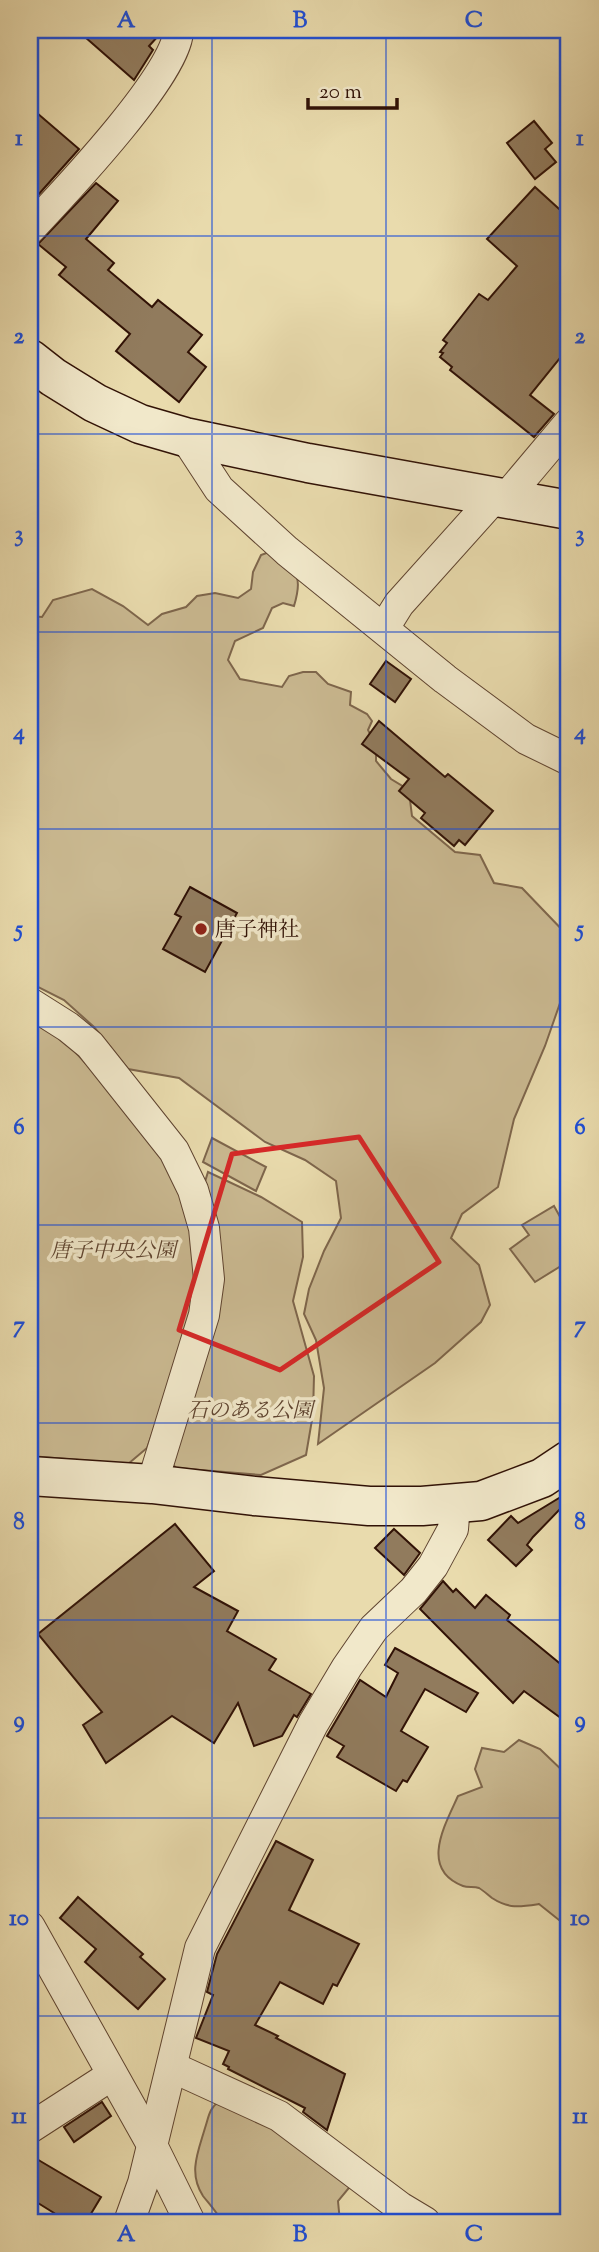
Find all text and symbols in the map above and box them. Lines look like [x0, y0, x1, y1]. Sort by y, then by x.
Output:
text: A [117, 5, 136, 38]
text: B [293, 5, 308, 38]
text: C [465, 5, 483, 38]
scale bar [308, 66, 398, 110]
text: 20 m [319, 78, 362, 108]
text: 1 [15, 123, 23, 156]
text: 1 [576, 123, 584, 156]
text: 2 [14, 321, 25, 354]
text: 2 [575, 321, 586, 354]
text: 3 [14, 519, 24, 552]
text: 3 [575, 519, 585, 552]
text: 4 [12, 717, 25, 750]
text: 4 [573, 717, 586, 750]
text: 5 [13, 914, 23, 947]
text: 5 [574, 914, 584, 947]
place label: 唐子神社 [215, 916, 299, 946]
marker: 唐子神社 [193, 921, 209, 937]
text: 6 [13, 1112, 25, 1145]
text: 6 [574, 1112, 586, 1145]
park label: 唐子中央公園 [50, 1237, 179, 1267]
text: 7 [13, 1310, 25, 1343]
text: 7 [574, 1310, 586, 1343]
park label: 石のある公園 [187, 1397, 316, 1427]
text: 8 [13, 1507, 25, 1540]
text: 8 [574, 1507, 586, 1540]
text: 9 [13, 1705, 25, 1738]
text: 9 [574, 1705, 586, 1738]
text: 10 [9, 1903, 29, 1936]
text: 10 [570, 1903, 590, 1936]
text: 11 [11, 2101, 27, 2134]
text: 11 [572, 2101, 588, 2134]
text: A [117, 2219, 136, 2252]
text: B [293, 2219, 308, 2252]
text: C [465, 2219, 483, 2252]

